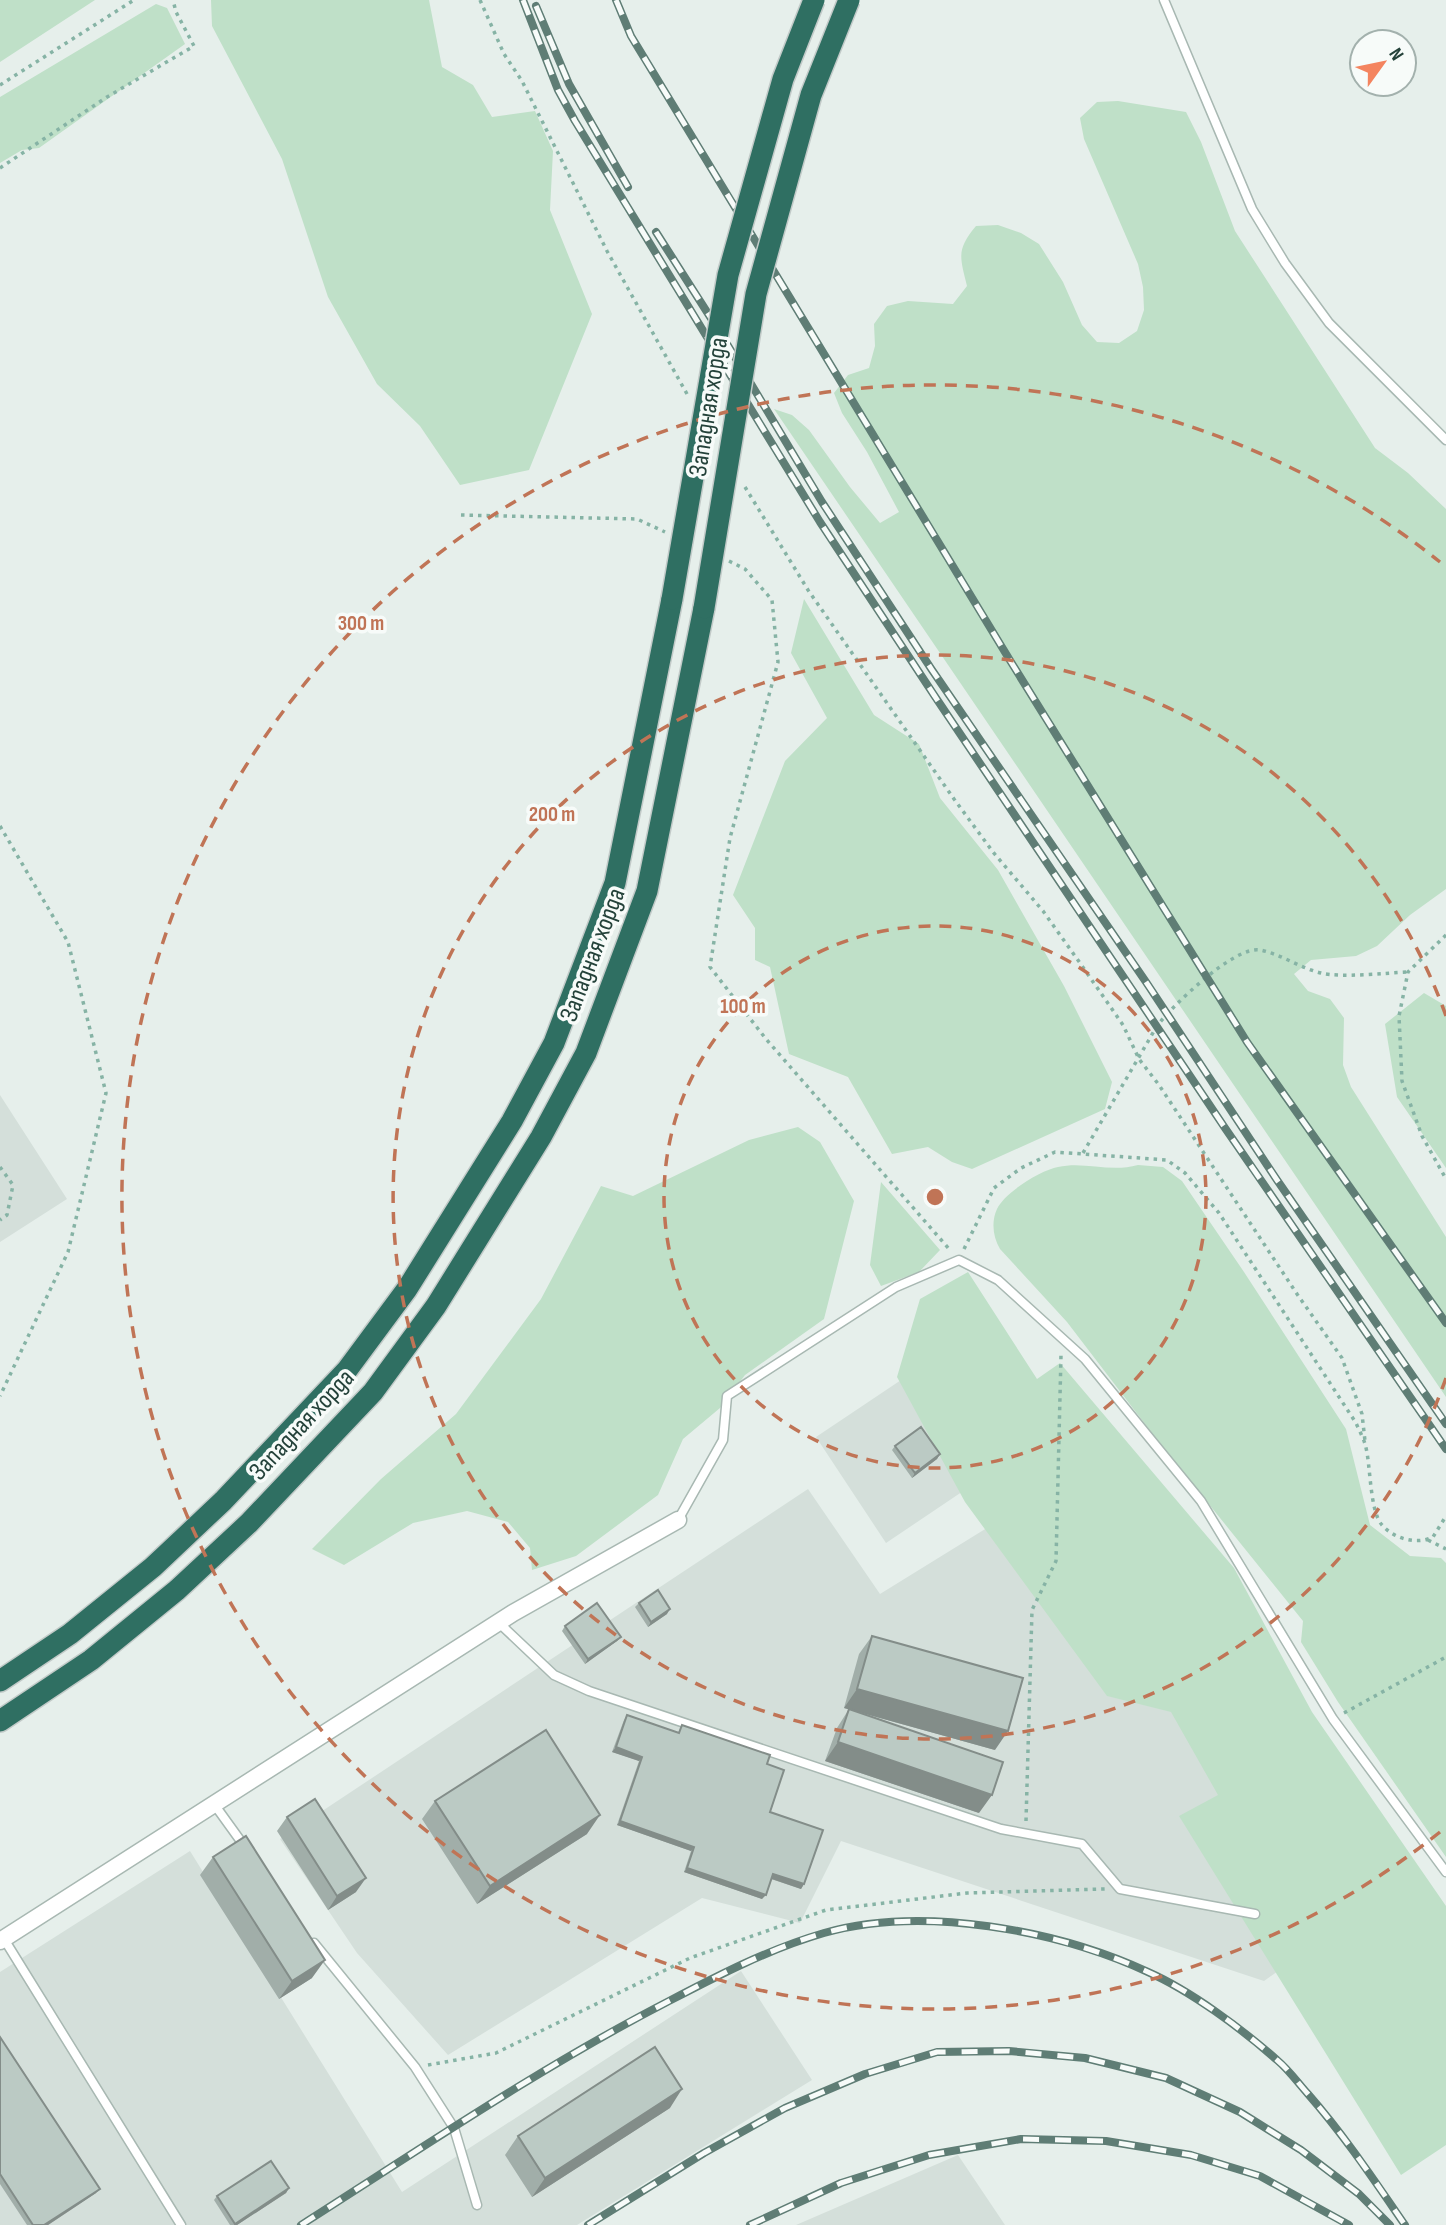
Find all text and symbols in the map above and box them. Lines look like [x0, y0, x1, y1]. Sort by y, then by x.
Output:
north arrow [1348, 28, 1418, 98]
text: N [1384, 44, 1408, 65]
street label: Западная хорда [683, 335, 735, 479]
text: 300 m [338, 611, 384, 636]
text: 200 m [529, 802, 575, 827]
street label: Западная хорда [553, 884, 633, 1026]
text: 100 m [720, 994, 766, 1019]
centre of rings [923, 1185, 947, 1209]
street label: Западная хорда [243, 1363, 361, 1487]

